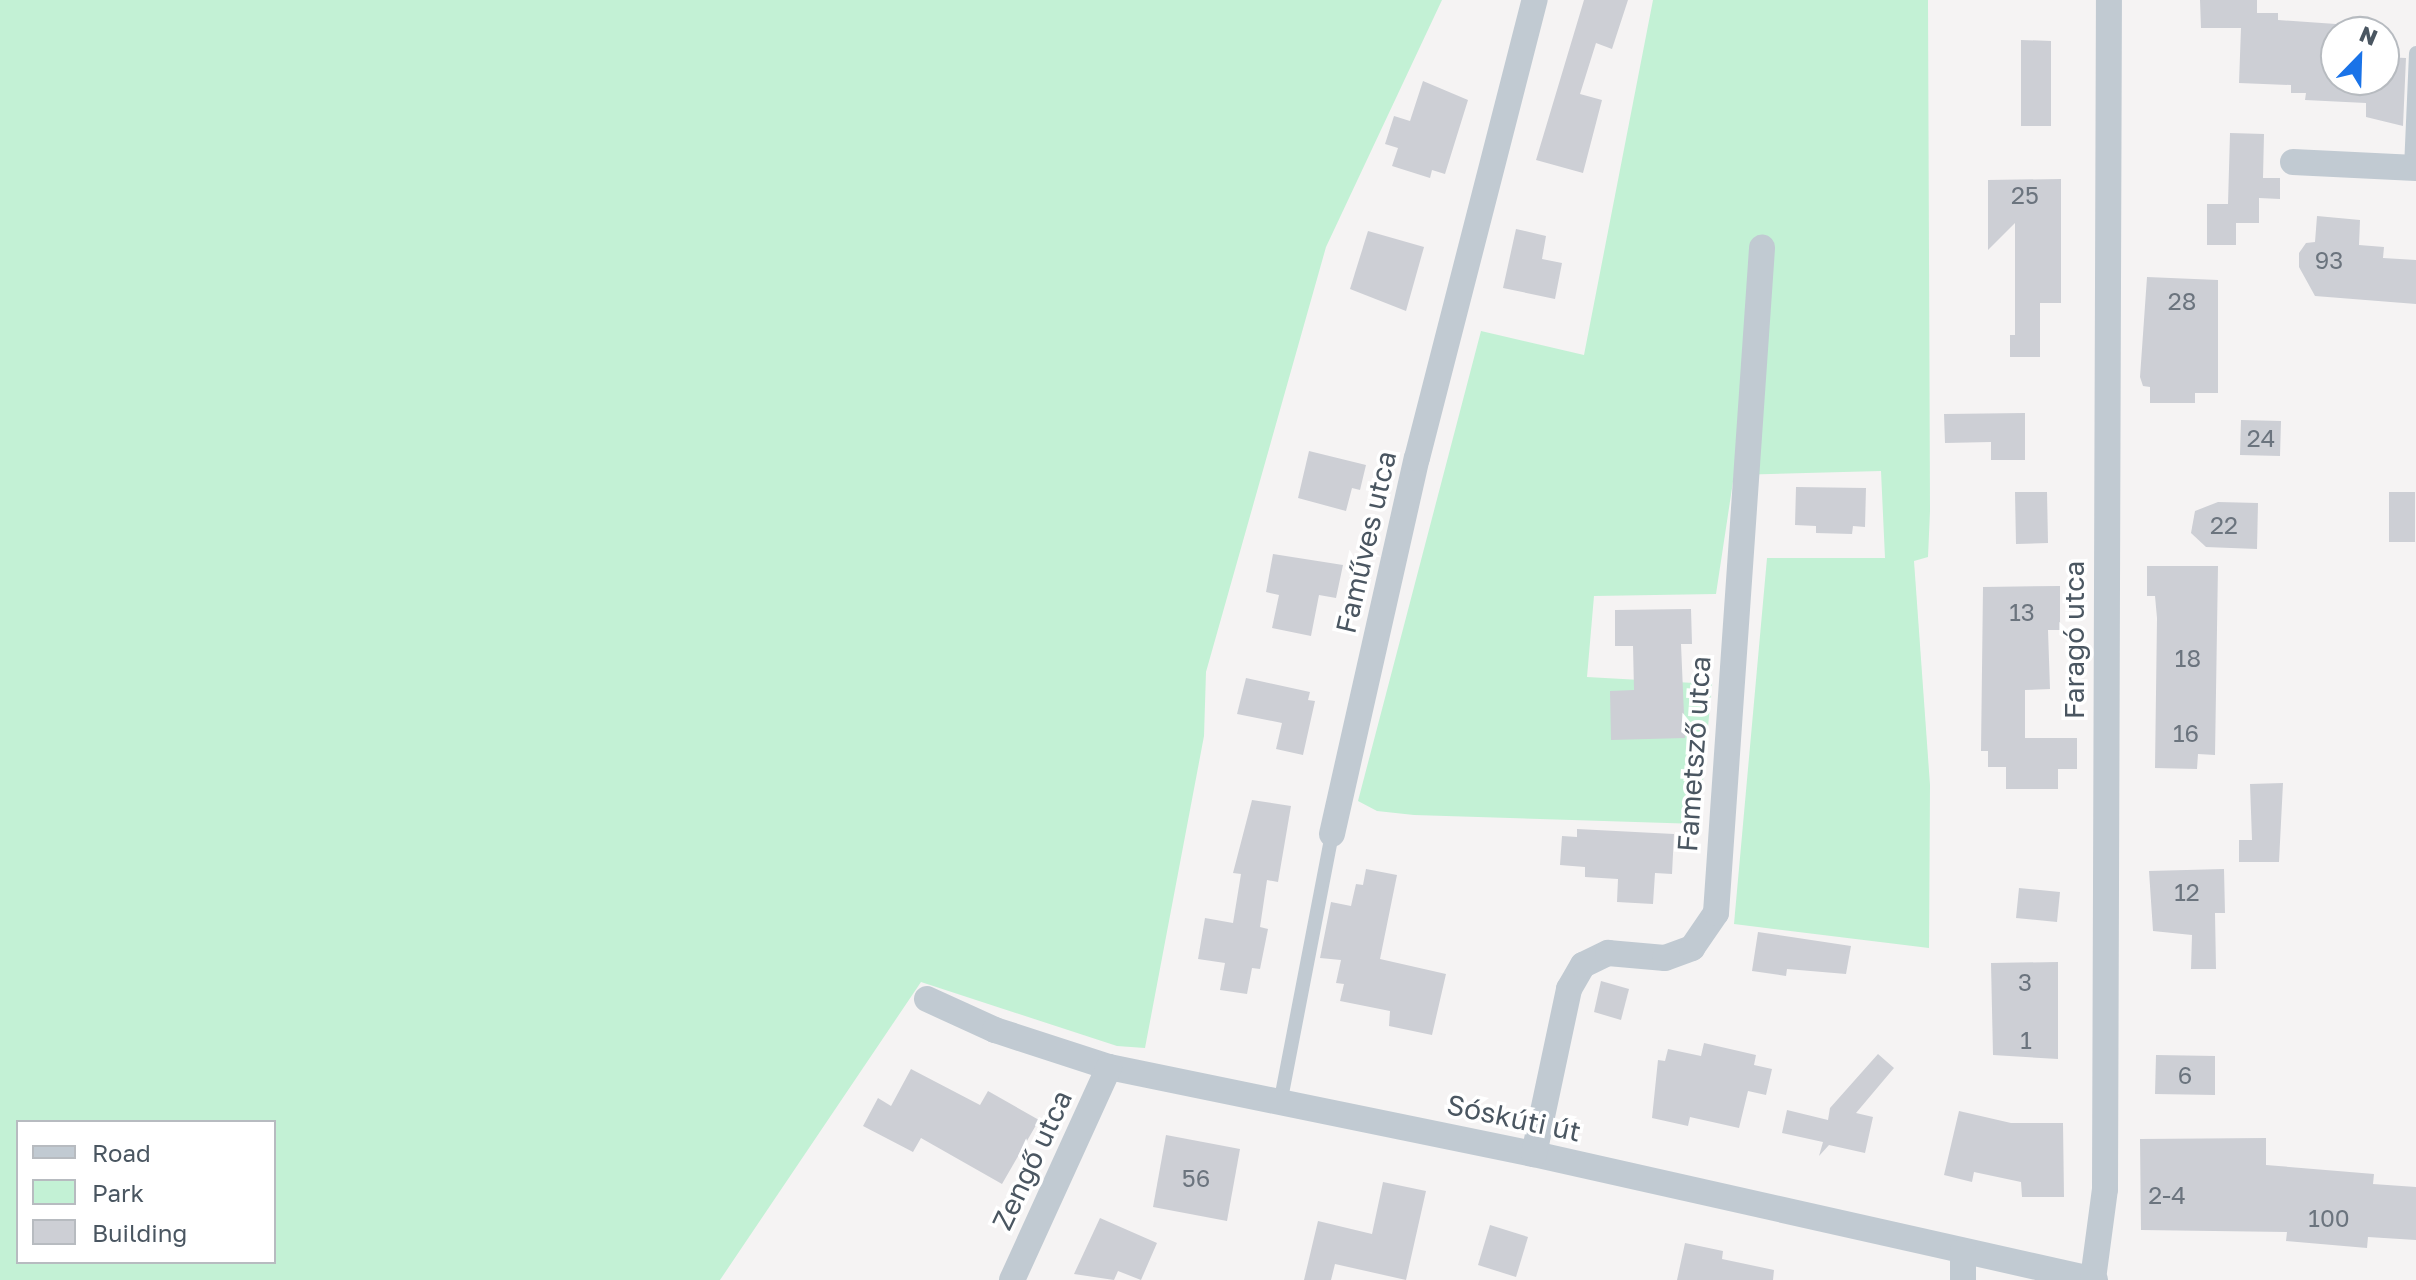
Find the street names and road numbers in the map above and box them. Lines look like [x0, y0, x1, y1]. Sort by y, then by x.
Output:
street label: Faműves utca [1329, 448, 1403, 636]
street label: Faragó utca [2057, 561, 2091, 719]
street label: Fametsző utca [1670, 655, 1718, 853]
street label: Zengő utca [985, 1085, 1079, 1235]
street label: Sóskúti út [1444, 1087, 1584, 1149]

